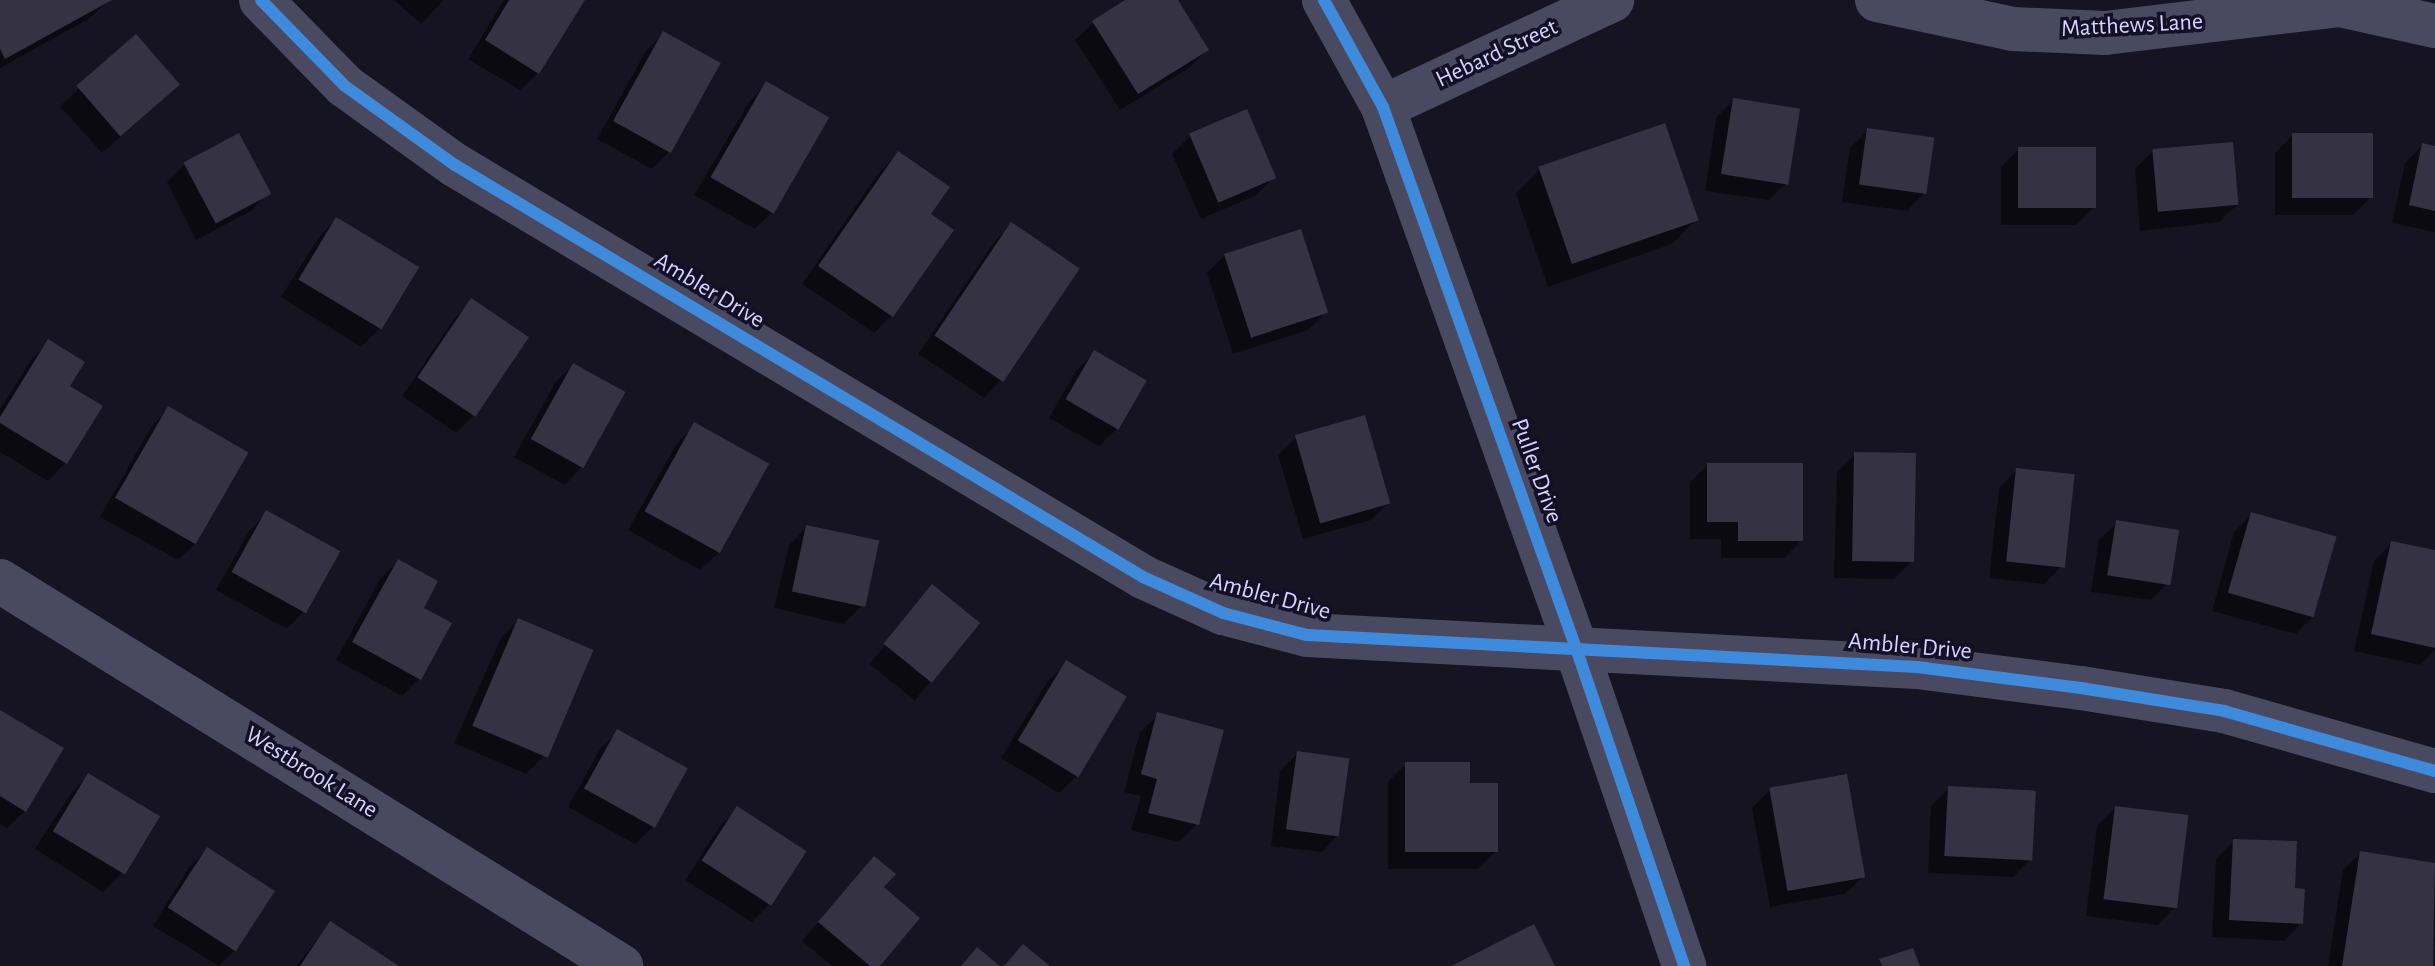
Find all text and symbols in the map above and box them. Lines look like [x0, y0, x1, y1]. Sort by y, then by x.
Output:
street label: Matthews Lane [2060, 8, 2204, 44]
street label: Hebard Street [1432, 13, 1562, 95]
street label: Ambler Drive [649, 247, 769, 335]
street label: Puller Drive [1504, 415, 1568, 527]
street label: Ambler Drive [1206, 567, 1334, 627]
street label: Ambler Drive [1847, 627, 1973, 667]
street label: Westbrook Lane [240, 721, 382, 825]

